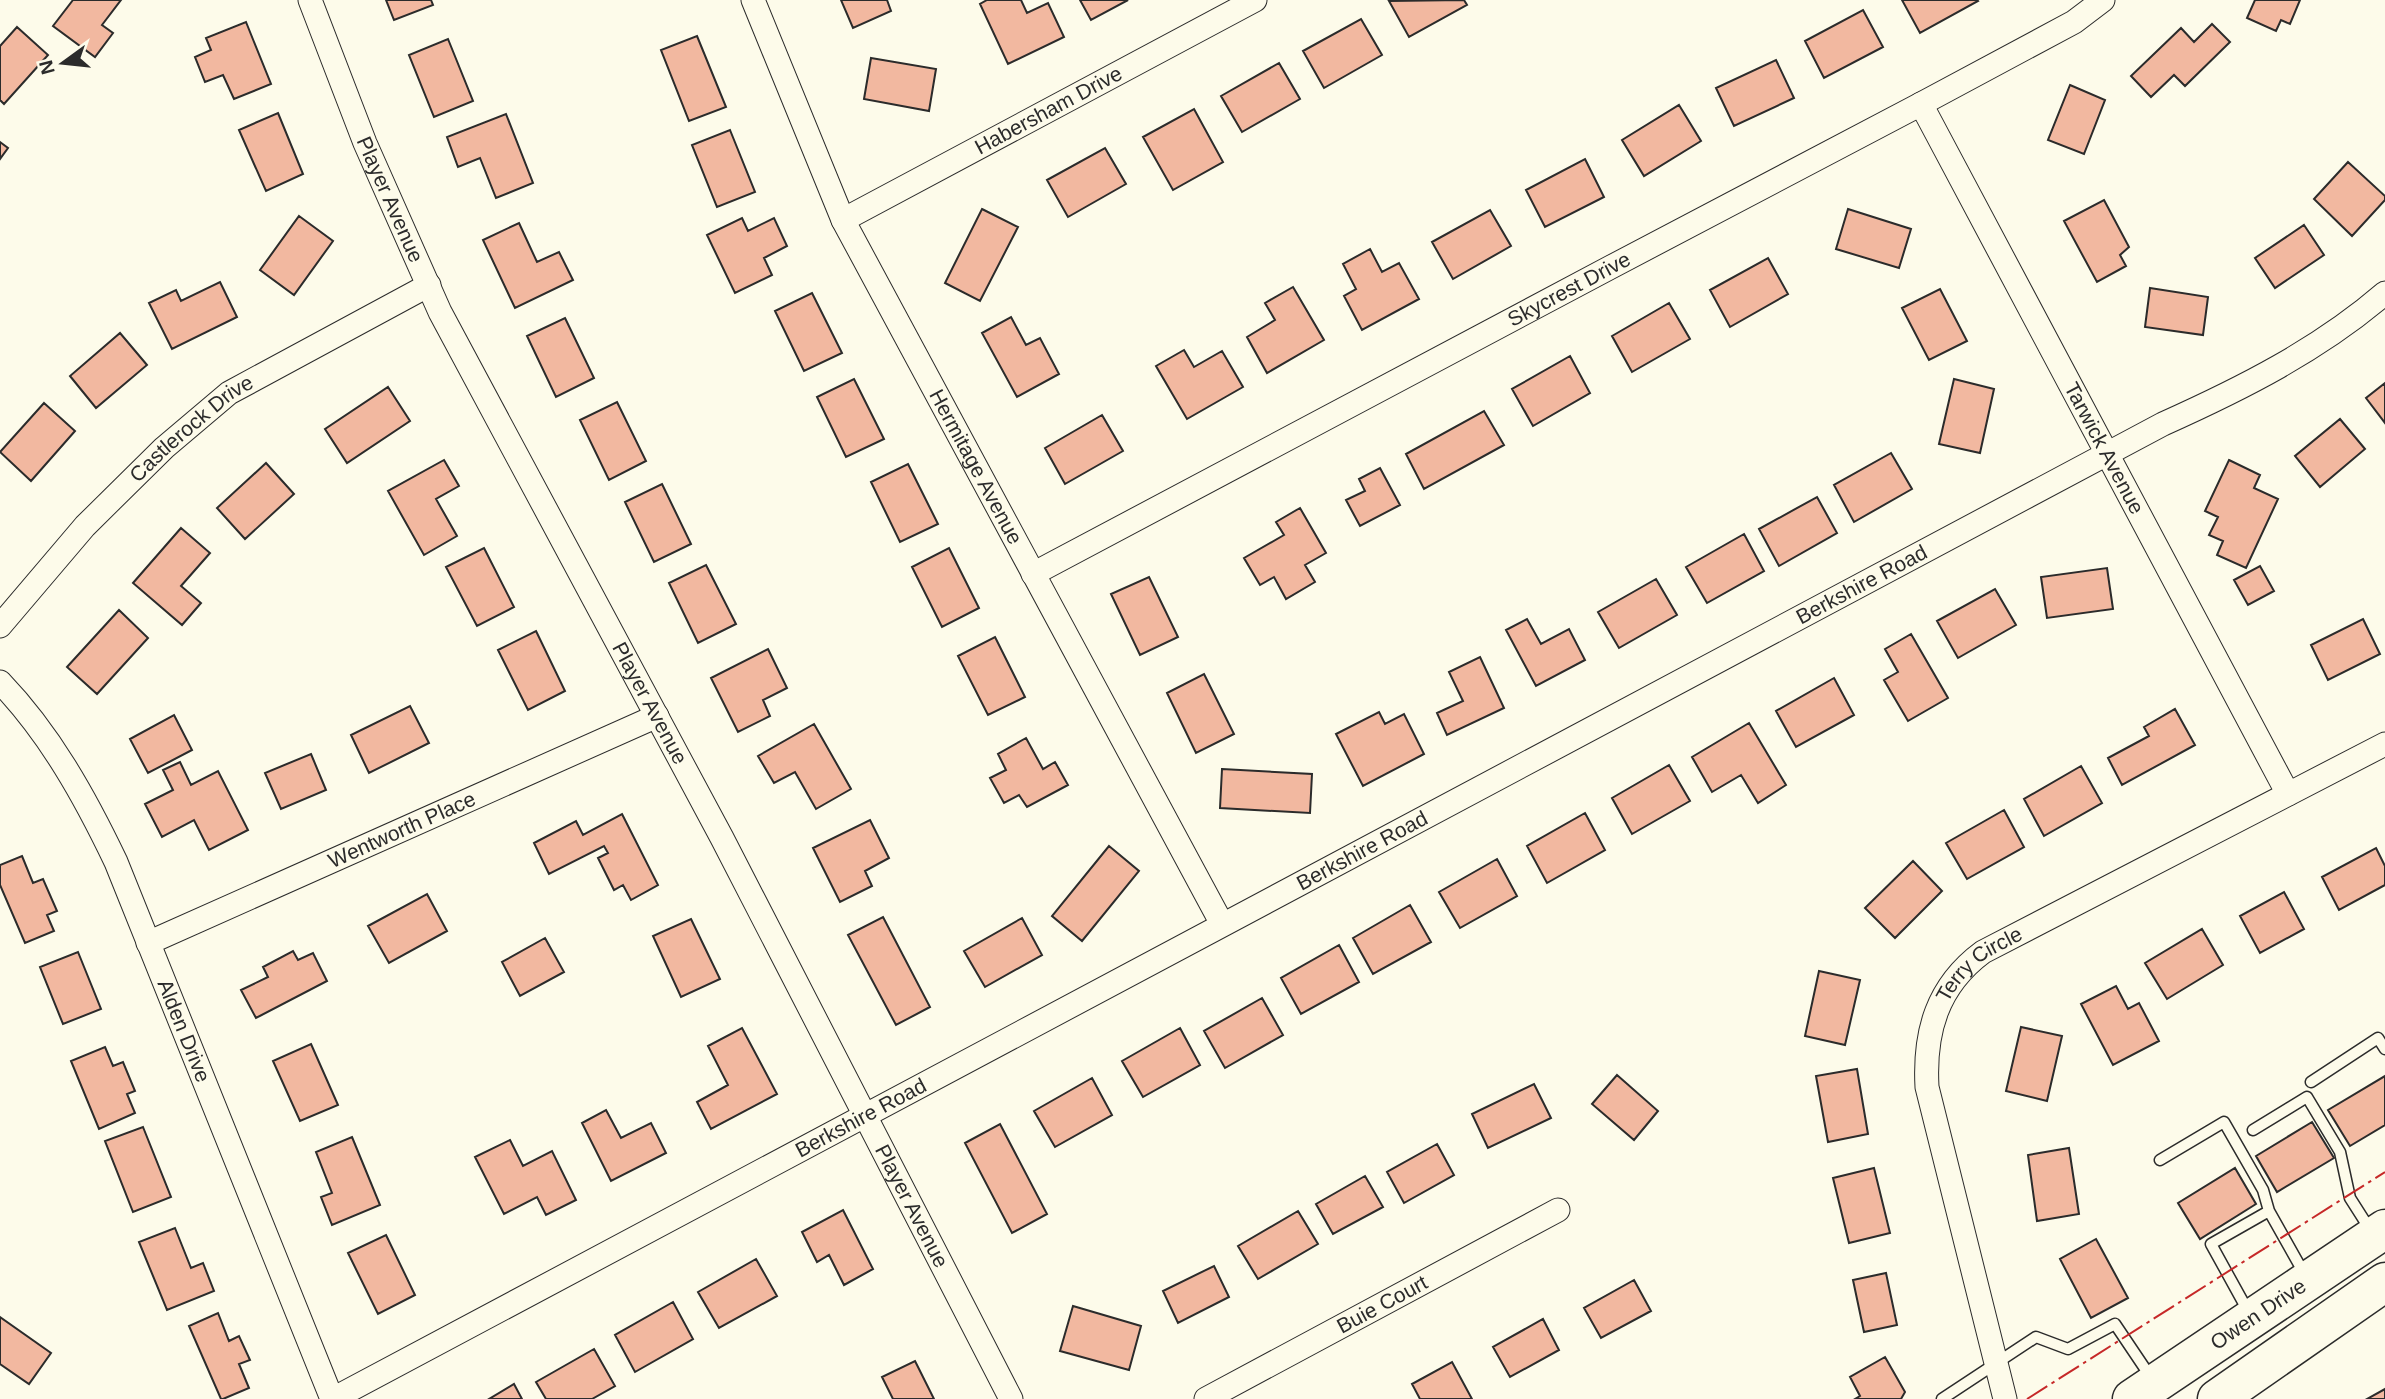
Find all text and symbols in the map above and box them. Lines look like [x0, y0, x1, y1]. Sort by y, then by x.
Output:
north arrow [28, 28, 98, 98]
text: N [35, 58, 59, 77]
street label: Habersham Drive [971, 61, 1126, 158]
street label: Player Avenue [353, 133, 428, 266]
street label: Skycrest Drive [1504, 247, 1634, 331]
street label: Castlerock Drive [125, 370, 257, 486]
street label: Tarwick Avenue [2060, 378, 2149, 518]
street label: Hermitage Avenue [925, 385, 1027, 548]
street label: Berkshire Road [1792, 540, 1931, 628]
street label: Player Avenue [608, 638, 692, 768]
street label: Wentworth Place [325, 787, 479, 872]
street label: Berkshire Road [1293, 806, 1431, 894]
street label: Terry Circle [1931, 922, 2026, 1005]
street label: Alden Drive [153, 976, 215, 1085]
street label: Berkshire Road [791, 1073, 930, 1162]
street label: Player Avenue [871, 1141, 953, 1271]
street label: Buie Court [1333, 1270, 1431, 1338]
street label: Owen Drive [2206, 1274, 2310, 1354]

